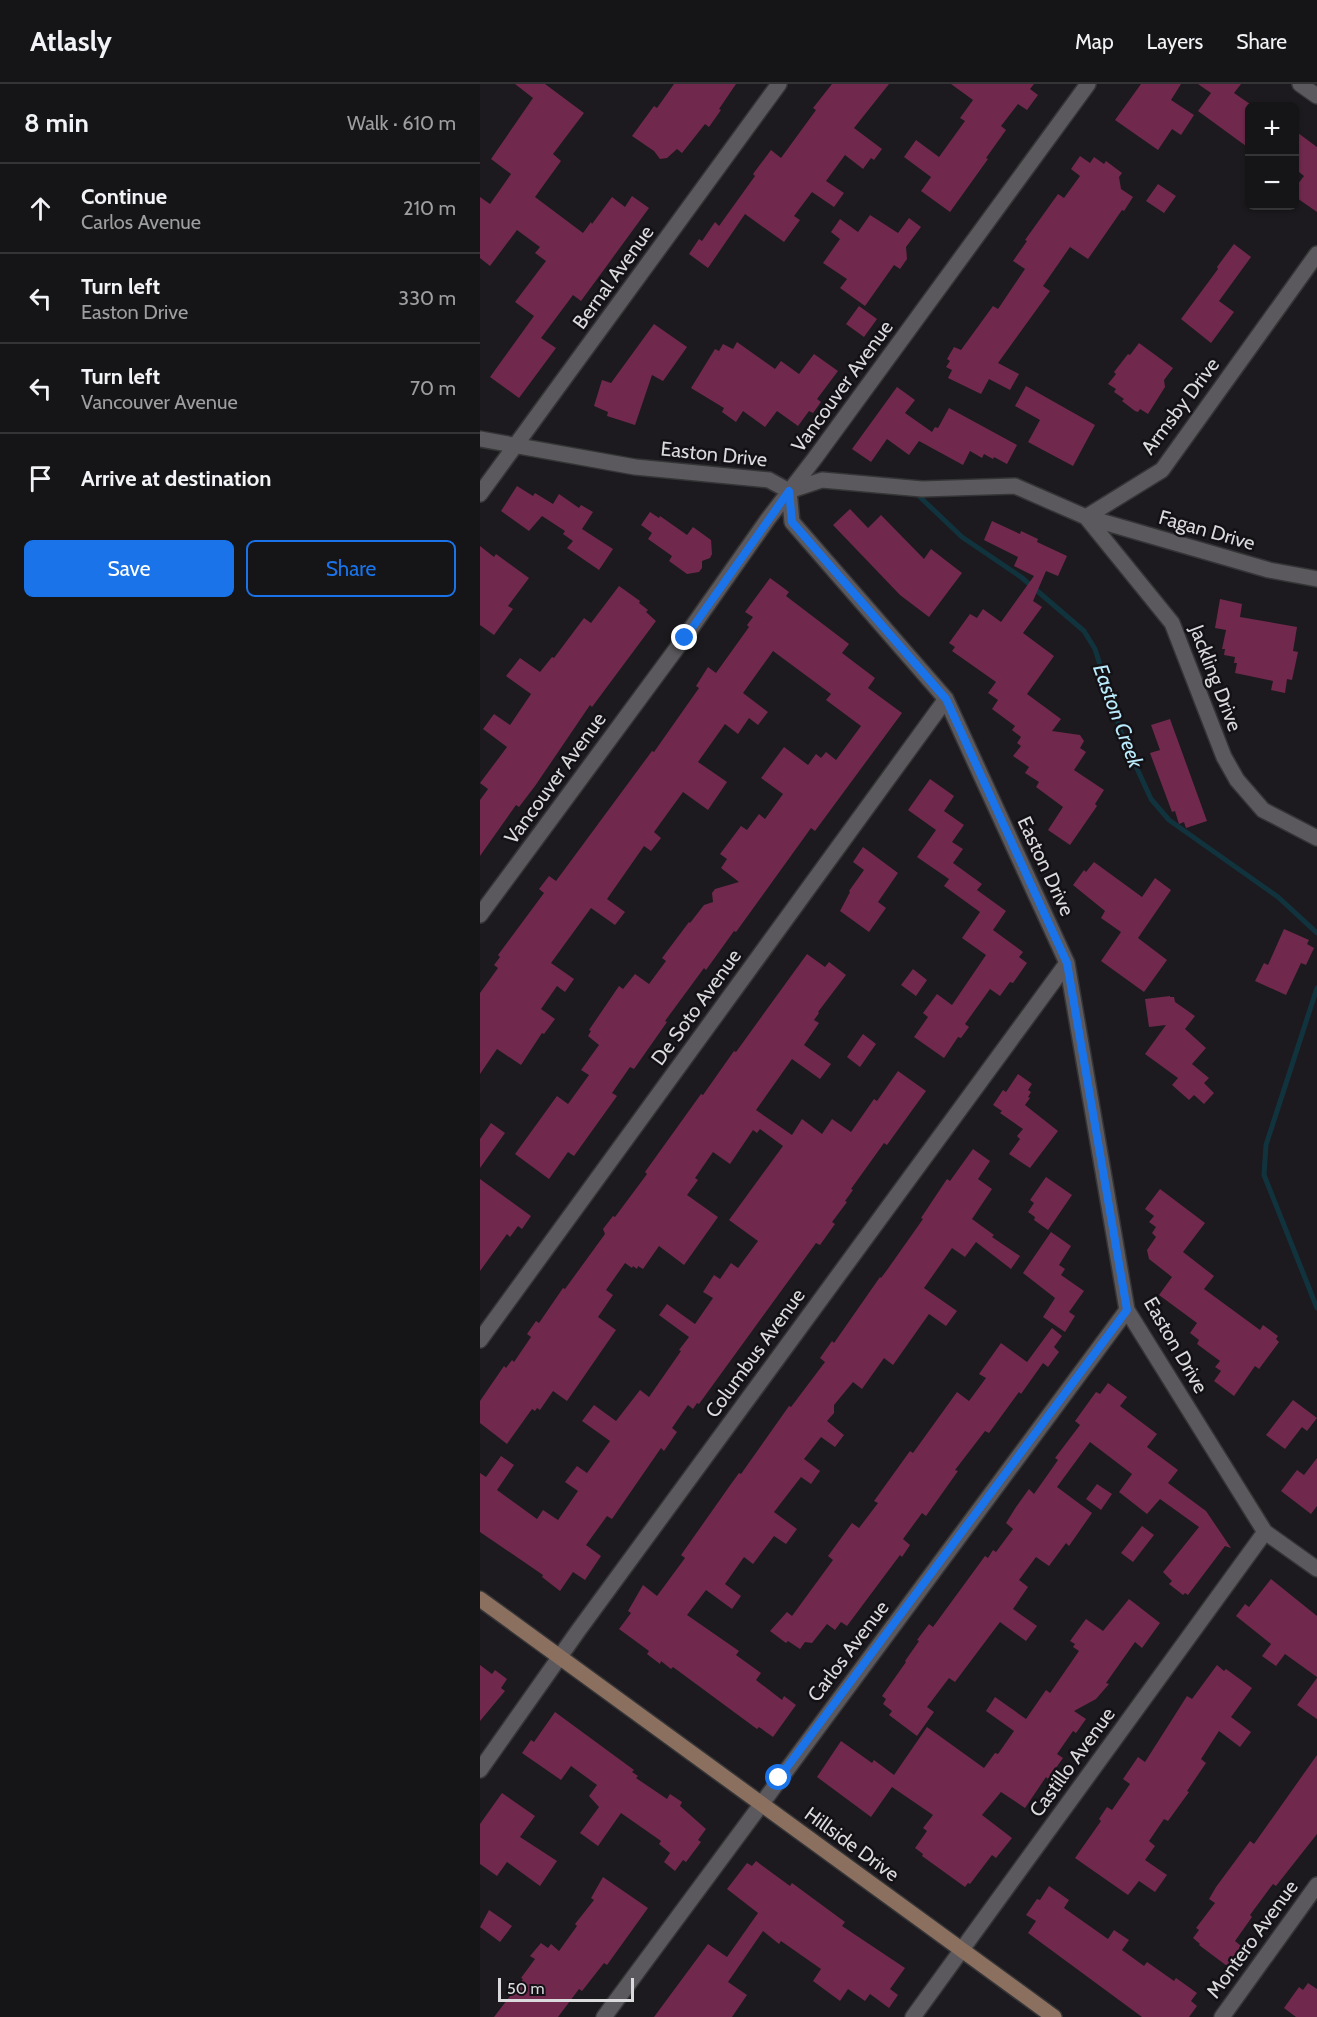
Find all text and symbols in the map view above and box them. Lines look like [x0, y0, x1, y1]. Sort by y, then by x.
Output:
text: Atlasly [30, 24, 112, 58]
text: Map [1075, 29, 1114, 54]
text: Layers [1147, 29, 1203, 54]
text: Share [1236, 29, 1287, 54]
map controls [1245, 102, 1299, 210]
button: + [1245, 102, 1299, 156]
text: 8 min [24, 107, 89, 139]
text: Walk · 610 m [347, 111, 456, 135]
button: − [1245, 156, 1299, 210]
text: Continue [81, 183, 167, 210]
icon: ahead [24, 192, 57, 225]
text: 210 m [403, 196, 456, 220]
text: Carlos Avenue [81, 210, 201, 234]
street label: Bernal Avenue [567, 221, 659, 333]
text: Turn left [81, 273, 160, 300]
icon: left [24, 282, 57, 315]
text: 330 m [398, 286, 456, 310]
text: Easton Drive [81, 300, 188, 324]
street label: Vancouver Avenue [786, 316, 898, 456]
street label: Armsby Drive [1136, 353, 1224, 459]
text: Turn left [81, 363, 160, 390]
icon: left [24, 372, 57, 405]
text: 70 m [410, 376, 456, 400]
text: Vancouver Avenue [81, 390, 238, 414]
street label: Easton Drive [659, 436, 769, 472]
icon: arrive [24, 462, 57, 495]
text: Arrive at destination [81, 465, 271, 492]
street label: Fagan Drive [1156, 505, 1258, 555]
button: Save [24, 540, 234, 597]
button: Share [246, 540, 456, 597]
street label: Jackling Drive [1184, 620, 1247, 735]
route end [671, 624, 697, 650]
water label: Easton Creek [1088, 660, 1149, 772]
street label: Vancouver Avenue [499, 708, 611, 848]
street label: Easton Drive [1012, 812, 1080, 920]
street label: De Soto Avenue [646, 944, 746, 1070]
street label: Columbus Avenue [700, 1284, 810, 1422]
street label: Easton Drive [1139, 1293, 1213, 1397]
street label: Carlos Avenue [802, 1596, 894, 1706]
street label: Castillo Avenue [1024, 1703, 1120, 1821]
route start [765, 1764, 791, 1790]
street label: Hillside Drive [800, 1802, 904, 1886]
street label: Montero Avenue [1201, 1875, 1303, 2003]
scale bar [498, 1975, 634, 2002]
text: 50 m [507, 1979, 544, 1998]

